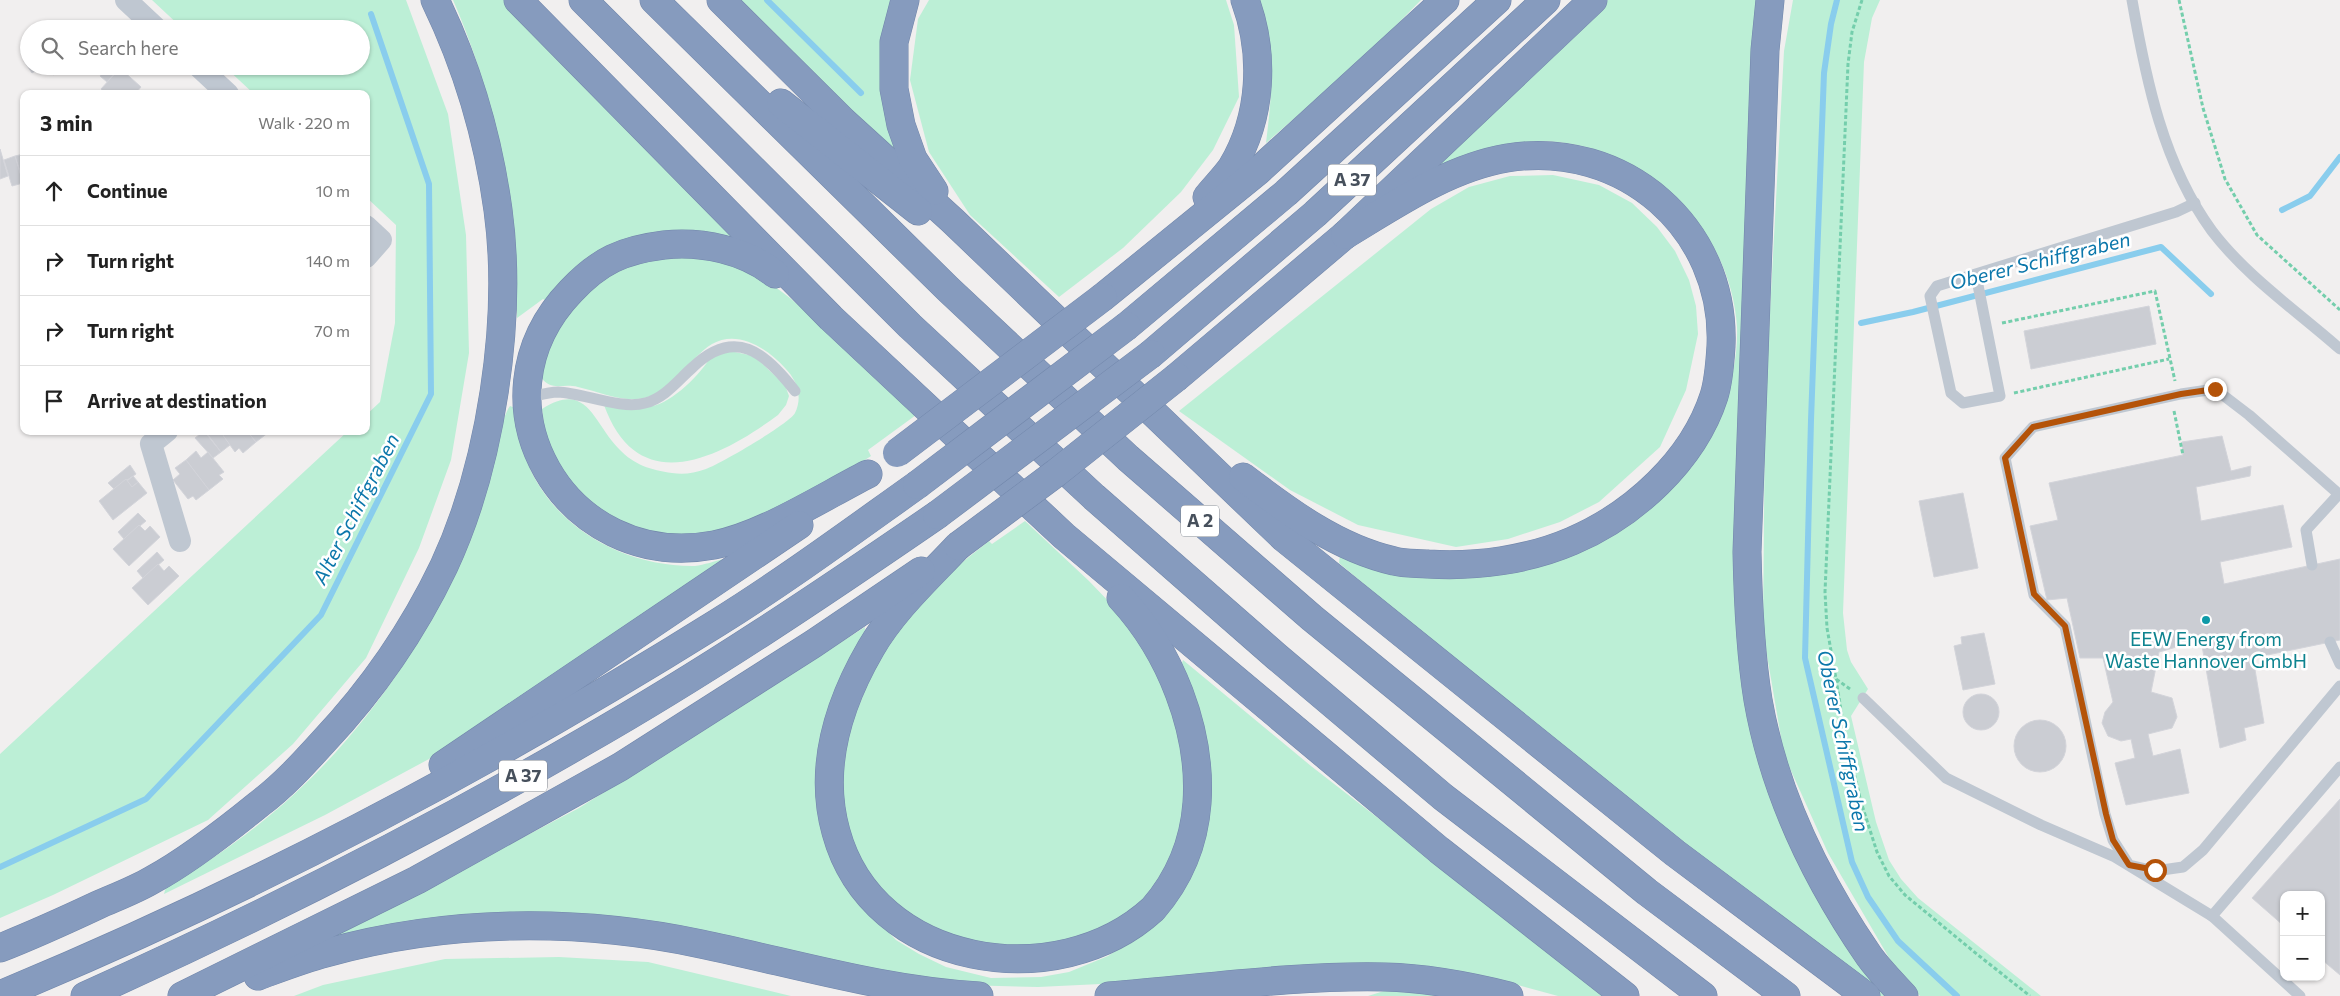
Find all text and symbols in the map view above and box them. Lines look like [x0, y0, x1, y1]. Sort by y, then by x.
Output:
search box [20, 20, 370, 75]
icon: search [38, 34, 66, 62]
text: Search here [78, 36, 178, 59]
text: 3 min [40, 110, 93, 135]
text: Walk · 220 m [258, 113, 350, 132]
road number: A 37 [1328, 164, 1376, 196]
icon: ahead [40, 177, 68, 205]
text: Continue [87, 179, 167, 202]
text: 10 m [316, 181, 350, 200]
water label: Oberer Schiffgraben [1947, 226, 2133, 294]
icon: right [40, 247, 68, 275]
text: Turn right [87, 249, 174, 272]
text: 140 m [306, 251, 350, 270]
icon: right [40, 317, 68, 345]
text: Turn right [87, 319, 174, 342]
text: 70 m [314, 321, 350, 340]
route end [2204, 378, 2227, 401]
icon: arrive [40, 387, 68, 415]
text: Arrive at destination [87, 389, 267, 412]
water label: Alter Schiffgraben [306, 429, 403, 589]
road number: A 2 [1181, 506, 1219, 536]
marker: EEW Energy from Waste Hannover GmbH [2200, 614, 2212, 626]
place label: EEW Energy from Waste Hannover GmbH [2105, 627, 2307, 672]
water label: Oberer Schiffgraben [1813, 648, 1875, 834]
road number: A 37 [499, 760, 547, 791]
route start [2144, 859, 2167, 882]
map controls [2280, 891, 2325, 981]
button: + [2280, 891, 2325, 936]
button: − [2280, 936, 2325, 981]

